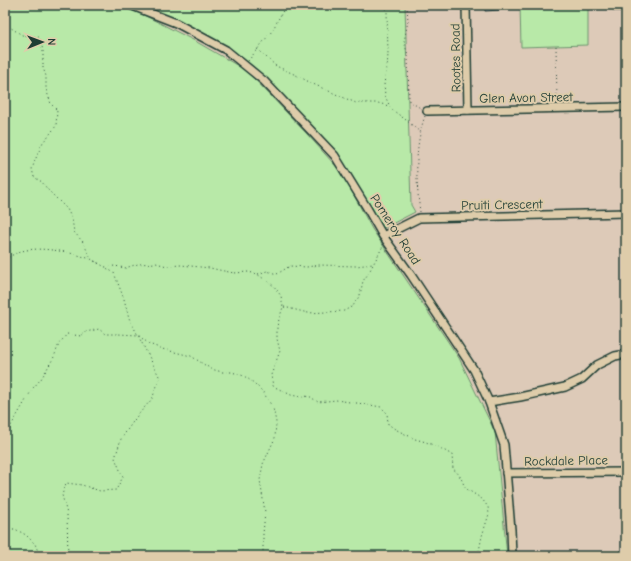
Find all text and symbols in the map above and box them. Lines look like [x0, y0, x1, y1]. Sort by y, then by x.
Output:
north arrow [22, 22, 62, 62]
street label: Rootes Road [447, 23, 464, 93]
text: N [45, 38, 58, 46]
street label: Glen Avon Street [479, 89, 574, 106]
street label: Pomeroy Road [367, 191, 424, 267]
street label: Pruiti Crescent [461, 196, 544, 213]
street label: Rockdale Place [524, 452, 608, 469]

